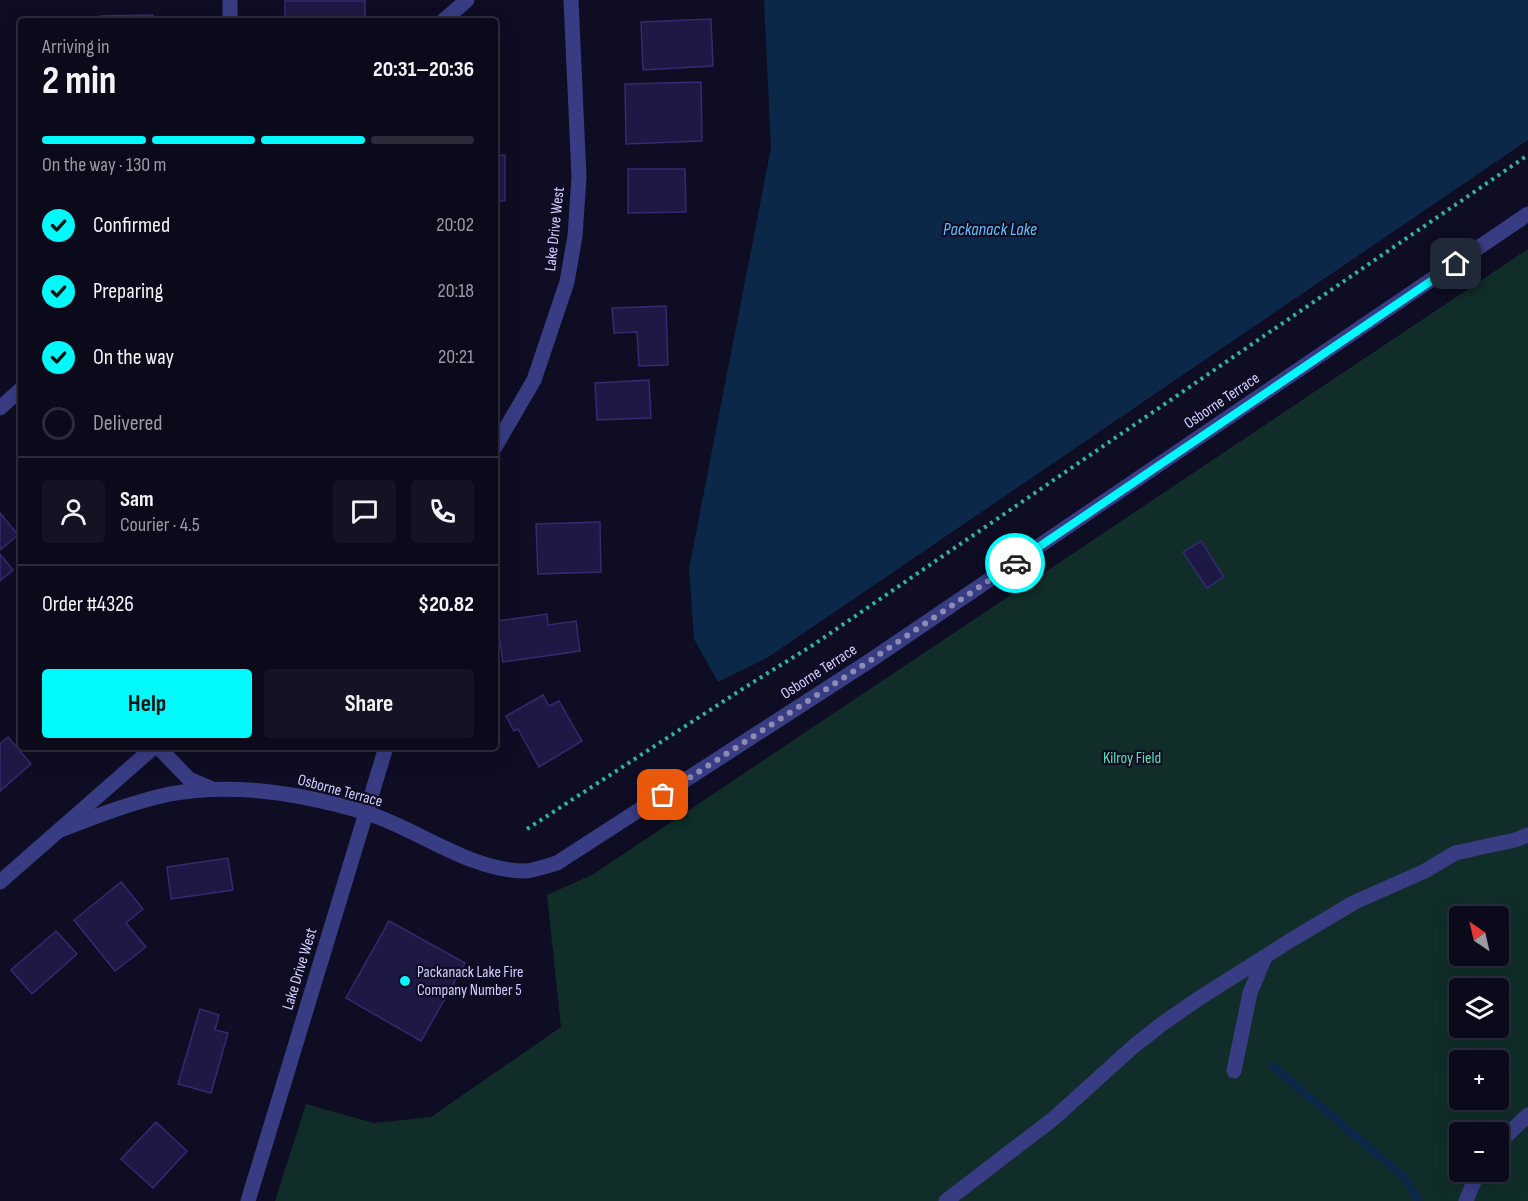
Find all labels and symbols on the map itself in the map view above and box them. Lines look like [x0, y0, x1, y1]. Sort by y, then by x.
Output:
street label: Lake Drive West [541, 186, 569, 272]
water label: Packanack Lake [943, 219, 1037, 240]
pin [1430, 238, 1481, 289]
street label: Osborne Terrace [1181, 369, 1263, 433]
courier [985, 533, 1045, 593]
street label: Osborne Terrace [777, 640, 861, 704]
park label: Kilroy Field [1103, 749, 1161, 768]
pin [637, 769, 688, 820]
street label: Osborne Terrace [295, 771, 385, 811]
north arrow [1449, 906, 1509, 966]
street label: Lake Drive West [279, 926, 321, 1012]
place label: Packanack Lake Fire Company Number 5 [417, 963, 523, 1000]
marker: Packanack Lake Fire Company Number 5 [398, 974, 412, 988]

